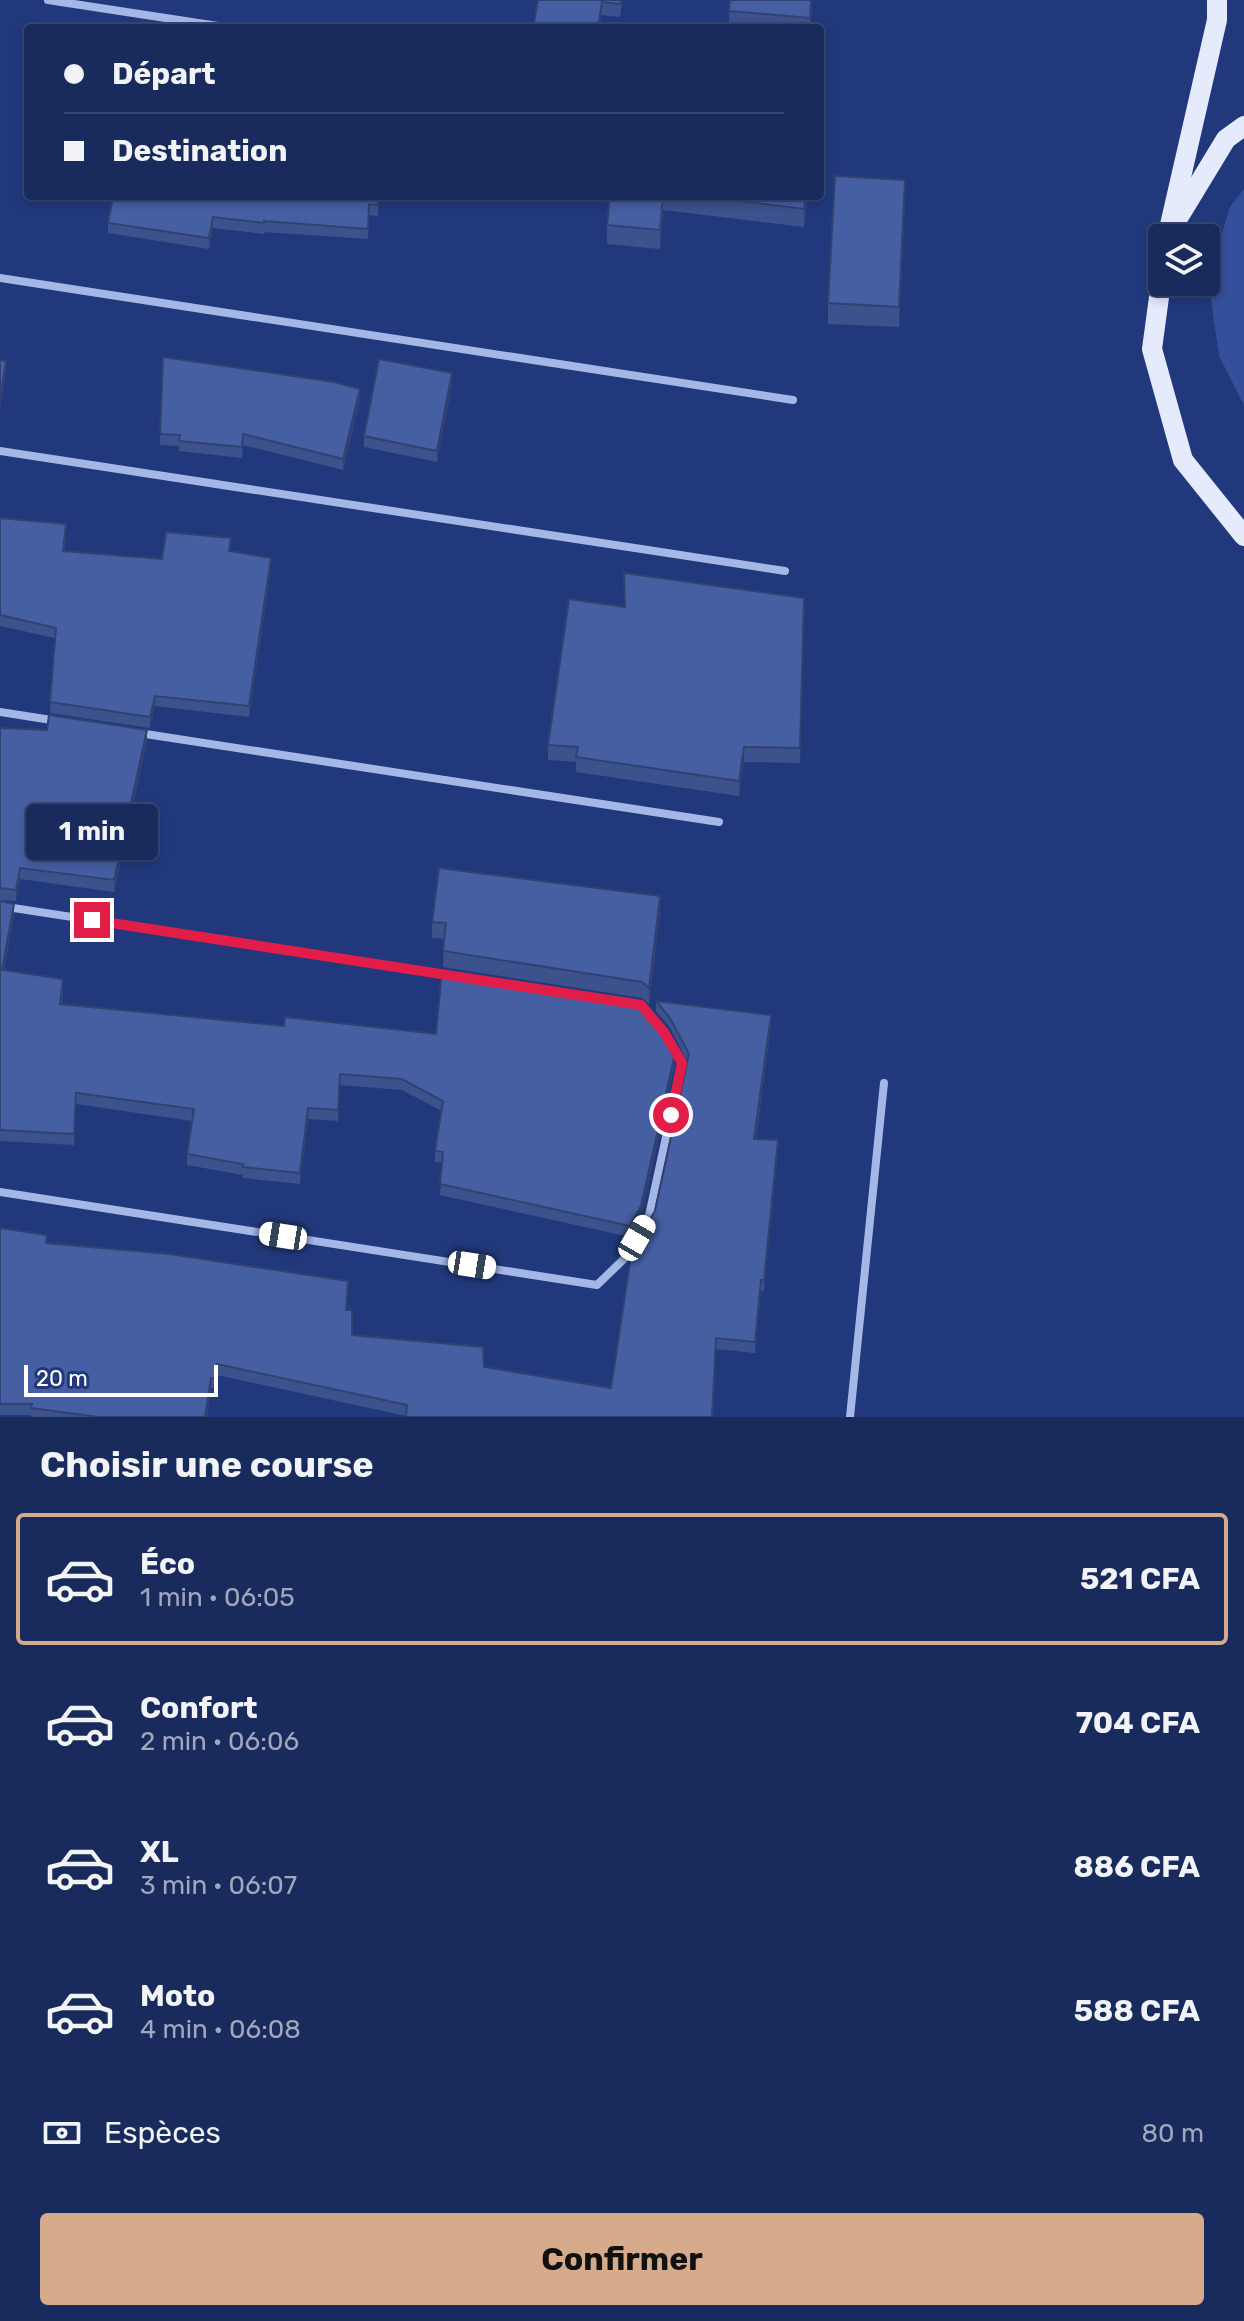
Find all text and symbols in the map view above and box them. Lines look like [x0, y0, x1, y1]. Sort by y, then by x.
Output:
text: Départ [112, 56, 216, 92]
text: Destination [112, 133, 287, 169]
map controls [1148, 224, 1220, 296]
button: layers [1148, 224, 1220, 296]
callout: 1 min [26, 804, 158, 860]
text: 1 min [59, 816, 125, 847]
route end [74, 902, 110, 938]
route start [653, 1097, 689, 1133]
car [615, 1211, 659, 1265]
car [257, 1220, 309, 1252]
car [446, 1249, 498, 1281]
scale bar [24, 1361, 218, 1397]
text: 20 m [36, 1365, 88, 1392]
text: Choisir une course [40, 1443, 374, 1486]
icon: car [44, 1543, 116, 1615]
text: Éco [140, 1546, 195, 1582]
text: 521 CFA [1080, 1561, 1200, 1597]
text: 1 min · 06:05 [140, 1582, 295, 1613]
icon: car [44, 1687, 116, 1759]
text: Confort [140, 1690, 258, 1726]
text: 704 CFA [1076, 1705, 1200, 1741]
text: 2 min · 06:06 [140, 1726, 299, 1757]
icon: car [44, 1831, 116, 1903]
text: XL [140, 1834, 179, 1870]
text: 886 CFA [1074, 1849, 1200, 1885]
text: 3 min · 06:07 [140, 1870, 297, 1901]
icon: car [44, 1975, 116, 2047]
text: Moto [140, 1978, 215, 2014]
text: 588 CFA [1074, 1993, 1200, 2029]
text: 4 min · 06:08 [140, 2014, 301, 2045]
icon: cash [40, 2111, 84, 2155]
text: Espèces [104, 2115, 221, 2151]
text: 80 m [1141, 2118, 1204, 2149]
button: Confirmer [40, 2213, 1204, 2305]

